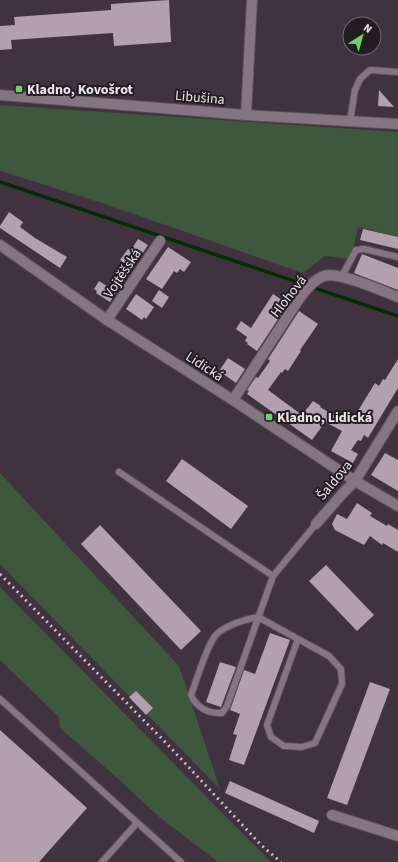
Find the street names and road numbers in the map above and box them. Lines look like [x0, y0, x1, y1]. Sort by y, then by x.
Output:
street label: Libušina [174, 86, 226, 110]
street label: Vojtěšská [99, 245, 147, 302]
street label: Hlohová [266, 271, 312, 322]
street label: Lidická [182, 347, 227, 387]
street label: Šaldova [312, 456, 357, 505]

